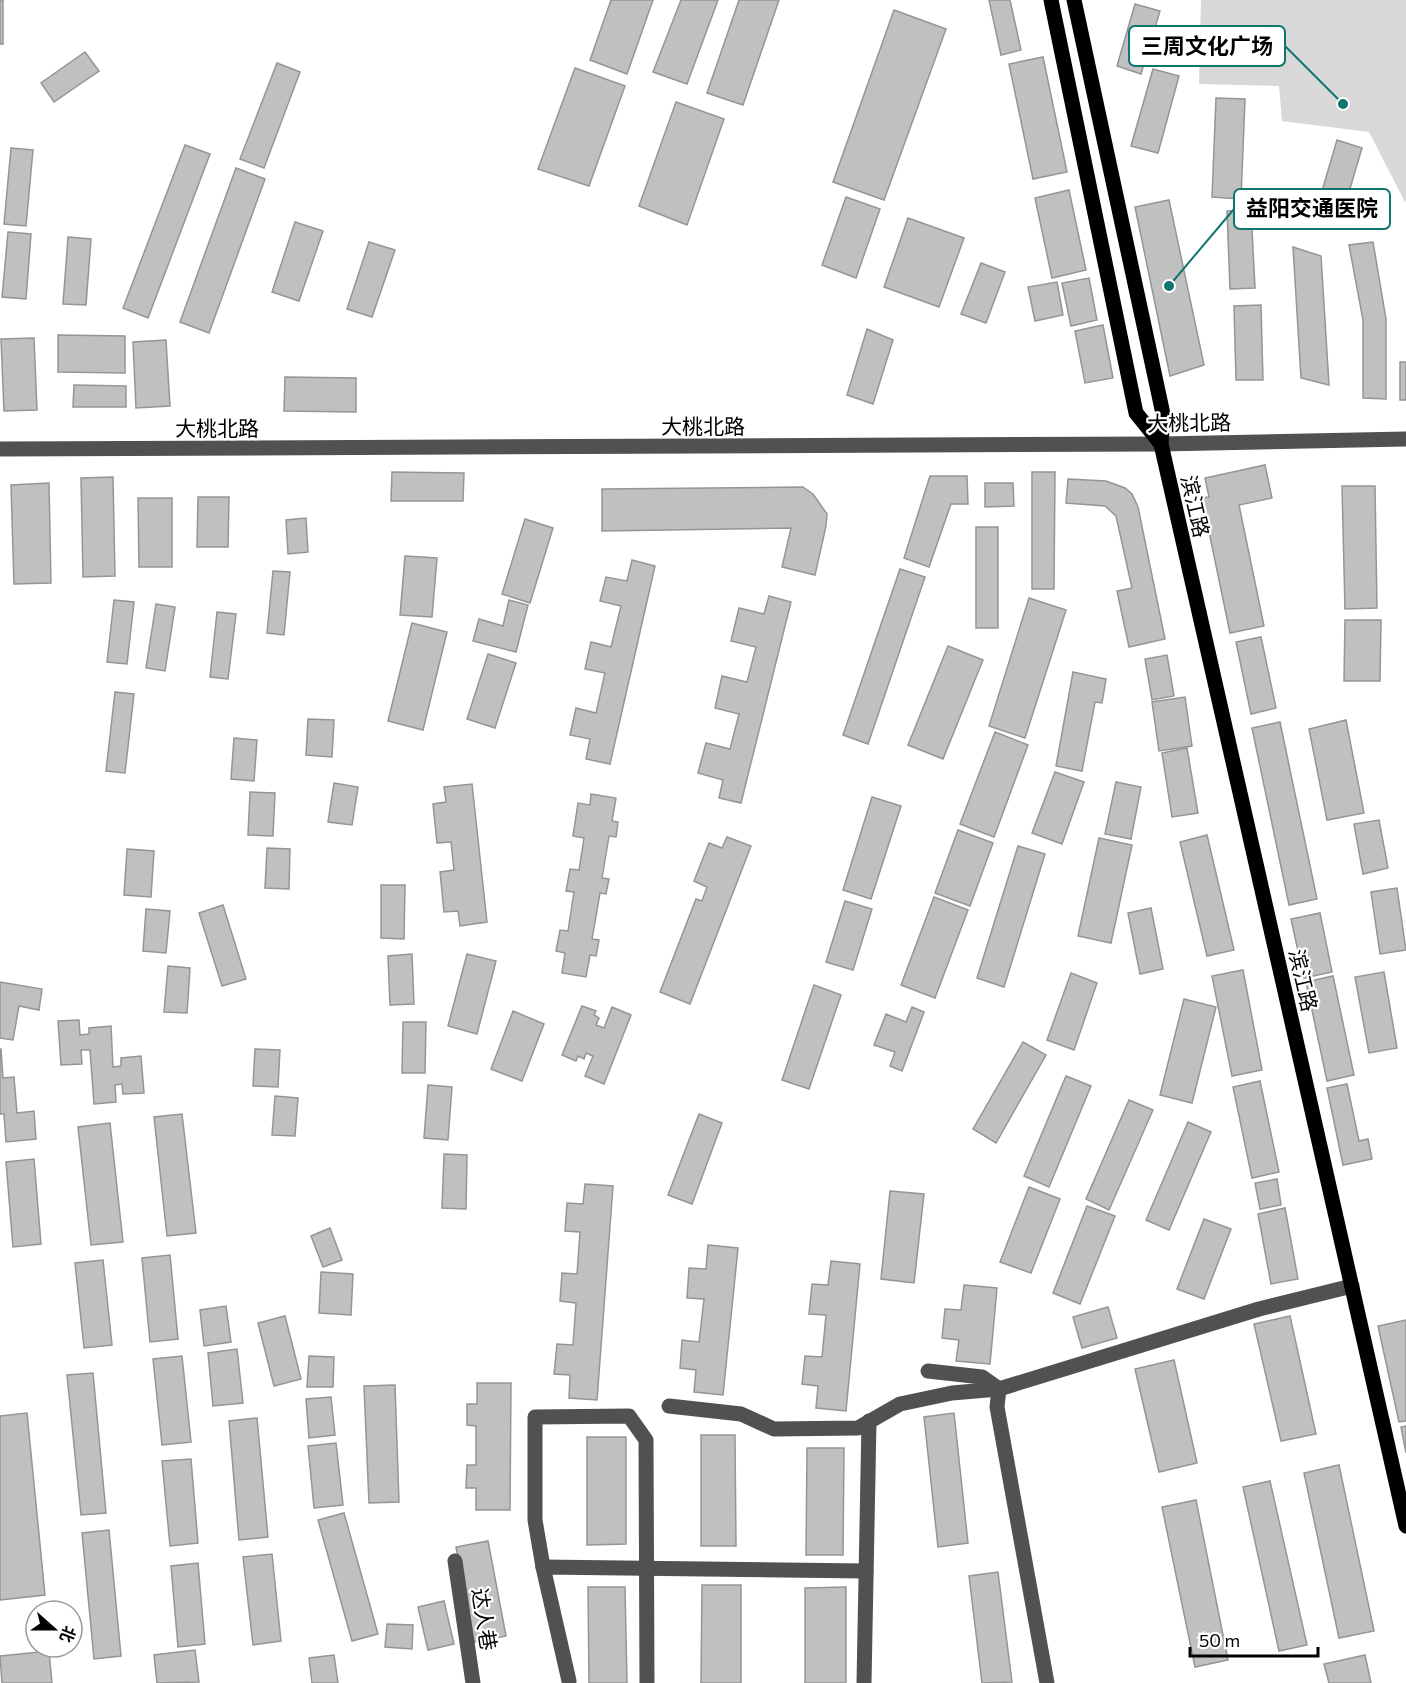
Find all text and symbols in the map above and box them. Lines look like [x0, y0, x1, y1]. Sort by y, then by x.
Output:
callout: 三周文化广场 [1129, 26, 1285, 66]
text: 三周文化广场 [1141, 32, 1273, 59]
callout: 益阳交通医院 [1234, 189, 1390, 229]
text: 益阳交通医院 [1246, 194, 1378, 221]
street label: 大桃北路 [1147, 409, 1231, 435]
street label: 大桃北路 [661, 413, 745, 438]
street label: 大桃北路 [175, 415, 259, 440]
street label: 滨江路 [1177, 472, 1215, 540]
street label: 滨江路 [1285, 946, 1323, 1014]
street label: 达人巷 [468, 1586, 502, 1652]
north arrow [24, 1599, 84, 1659]
scale bar [1190, 1620, 1318, 1658]
text: 北 [57, 1624, 80, 1645]
text: 50 m [1199, 1629, 1240, 1651]

